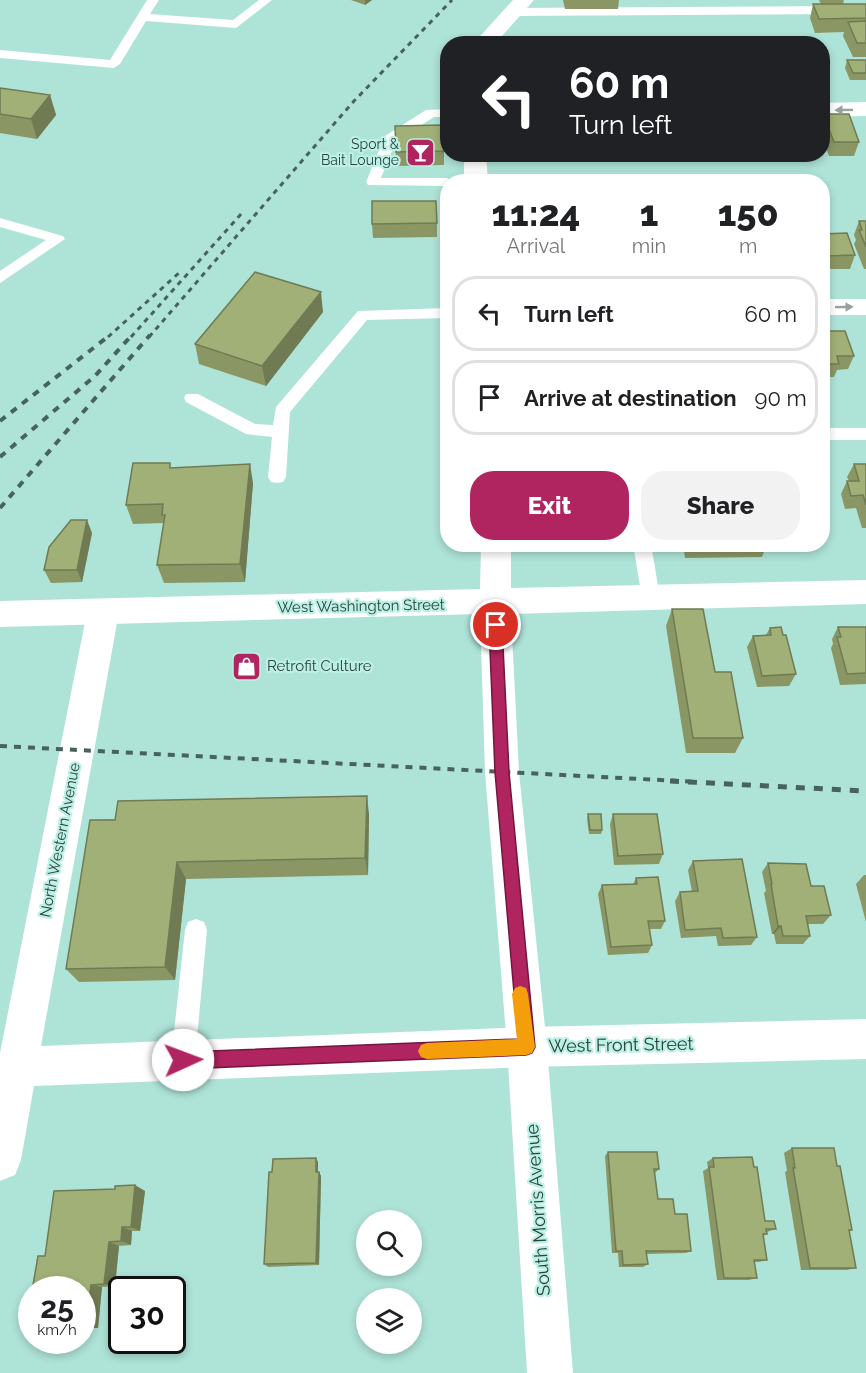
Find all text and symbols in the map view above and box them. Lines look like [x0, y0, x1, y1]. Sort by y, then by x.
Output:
text: 60 m [569, 59, 669, 108]
icon: left [470, 60, 548, 138]
one-way arrow [834, 105, 853, 114]
text: Turn left [569, 109, 672, 140]
place label: Sport & Bait Lounge [321, 136, 400, 168]
bar icon: Sport & Bait Lounge [404, 136, 436, 168]
text: 11:24 [491, 192, 580, 234]
text: 1 [640, 192, 658, 234]
text: 150 [718, 192, 779, 234]
text: Arrival [507, 234, 565, 258]
text: min [632, 234, 666, 258]
text: m [739, 234, 757, 258]
icon: left [473, 297, 506, 330]
text: Turn left [524, 301, 614, 327]
text: 60 m [744, 301, 797, 327]
one-way arrow [835, 302, 854, 312]
icon: arrive [473, 381, 506, 414]
text: Arrive at destination [524, 385, 737, 411]
text: 90 m [755, 385, 807, 411]
button: Exit [470, 471, 629, 540]
button: Share [641, 471, 800, 540]
street label: West Washington Street [277, 596, 445, 616]
pin [470, 599, 521, 650]
icon: arrive [479, 608, 512, 641]
shop icon: Retrofit Culture [230, 650, 262, 682]
place label: Retrofit Culture [267, 657, 372, 675]
street label: North Western Avenue [36, 761, 84, 919]
position arrow [151, 1028, 215, 1092]
street label: West Front Street [548, 1033, 694, 1056]
street label: South Morris Avenue [521, 1123, 554, 1297]
map controls [356, 1210, 422, 1354]
button: search [356, 1210, 422, 1276]
speed limit sign: 30 [108, 1276, 186, 1354]
button: layers [356, 1288, 422, 1354]
text: 25 [40, 1290, 74, 1325]
text: km/h [37, 1321, 77, 1339]

